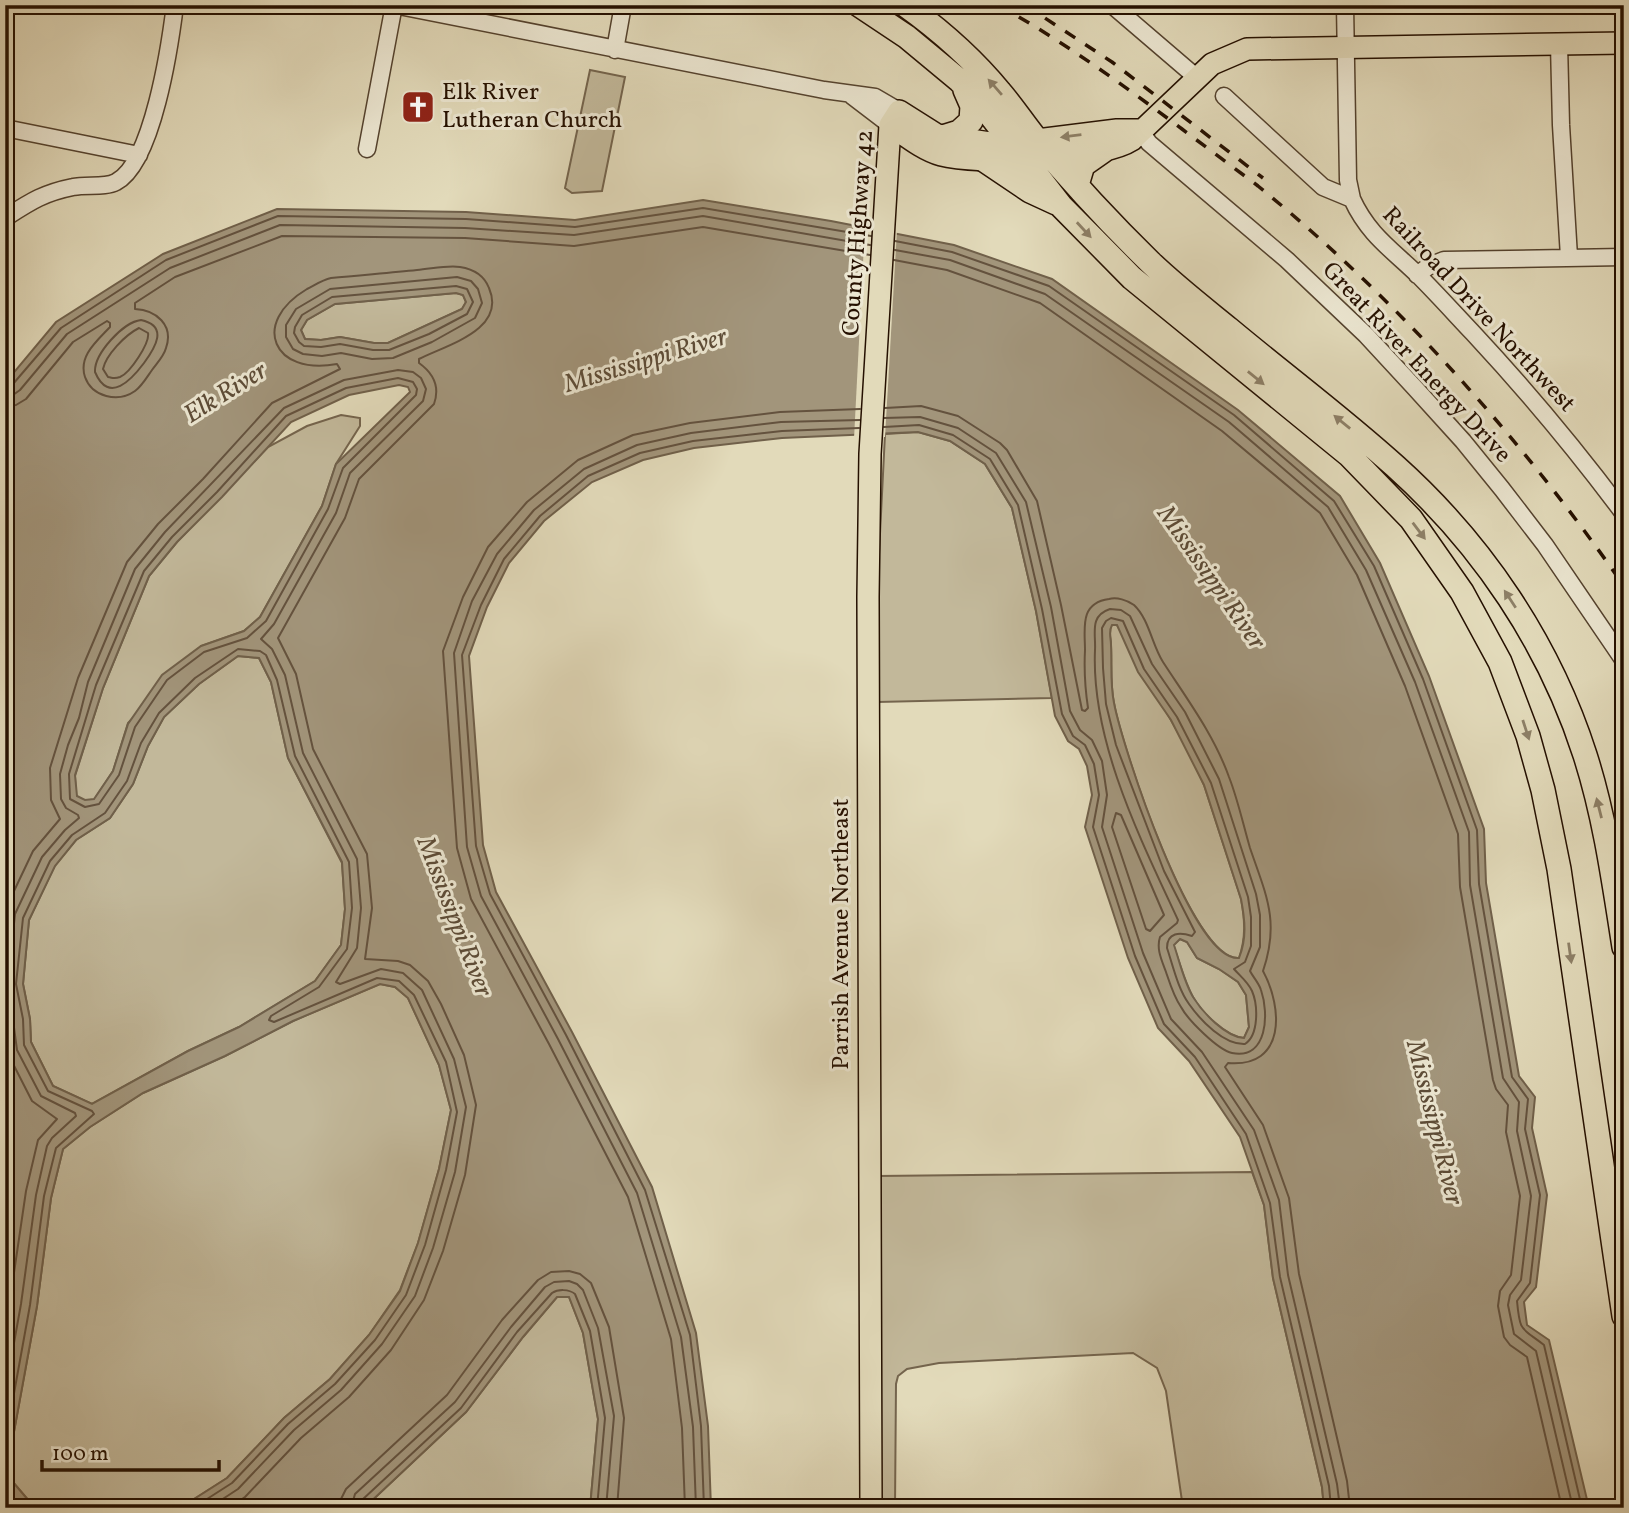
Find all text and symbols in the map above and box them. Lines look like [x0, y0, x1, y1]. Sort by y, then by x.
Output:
place label: Elk River Lutheran Church [442, 76, 622, 138]
one-way arrow [988, 78, 1003, 95]
church icon: Elk River Lutheran Church [399, 88, 437, 126]
street label: County Highway 42 [835, 129, 883, 337]
one-way arrow [1060, 131, 1082, 142]
street label: Railroad Drive Northwest [1373, 200, 1583, 420]
one-way arrow [1075, 221, 1091, 238]
street label: Great River Energy Drive [1313, 255, 1519, 471]
water label: Mississippi River [559, 319, 732, 403]
water label: Elk River [177, 353, 275, 433]
one-way arrow [1247, 371, 1265, 386]
one-way arrow [1333, 415, 1350, 430]
water label: Mississippi River [1147, 498, 1274, 658]
one-way arrow [1412, 521, 1427, 539]
one-way arrow [1504, 590, 1517, 609]
one-way arrow [1521, 720, 1532, 741]
one-way arrow [1593, 796, 1604, 818]
street label: Parrish Avenue Northeast [825, 798, 859, 1070]
water label: Mississippi River [407, 831, 501, 1002]
one-way arrow [1565, 942, 1576, 964]
water label: Mississippi River [1396, 1036, 1472, 1209]
scale bar [42, 1429, 219, 1473]
text: 100 m [52, 1440, 109, 1469]

